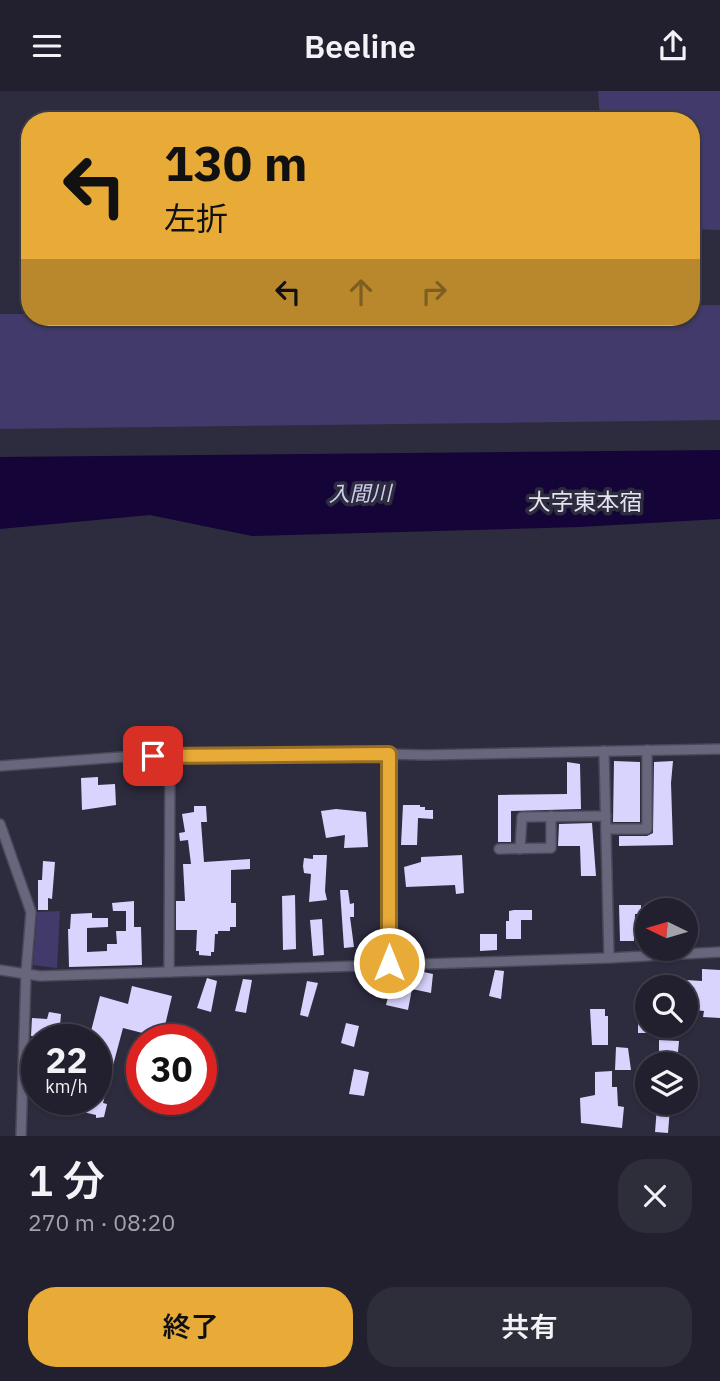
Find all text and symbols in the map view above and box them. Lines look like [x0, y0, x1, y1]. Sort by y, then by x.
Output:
text: Beeline [304, 25, 416, 67]
icon: menu [28, 27, 66, 65]
icon: share [654, 27, 692, 65]
text: 130 m [164, 131, 308, 194]
icon: left [49, 140, 140, 231]
text: 左折 [164, 197, 228, 239]
icon: left [269, 273, 307, 311]
icon: ahead [342, 273, 380, 311]
icon: right [415, 273, 453, 311]
water label: 入間川 [328, 478, 394, 508]
district label: 大字東本宿 [528, 486, 643, 516]
pin [123, 726, 183, 786]
icon: arrive [134, 737, 172, 775]
north arrow [635, 898, 698, 961]
map controls [635, 898, 698, 1115]
position arrow [352, 926, 426, 1000]
button: search [635, 975, 698, 1038]
speed limit sign: 30 [126, 1024, 217, 1115]
text: 22 [45, 1037, 88, 1083]
button: layers [635, 1052, 698, 1115]
text: km/h [45, 1075, 88, 1098]
text: 1 分 [28, 1153, 105, 1208]
button: close [618, 1159, 692, 1233]
text: 270 m · 08:20 [28, 1207, 175, 1237]
button: 終了 [28, 1287, 353, 1367]
button: 共有 [367, 1287, 692, 1367]

